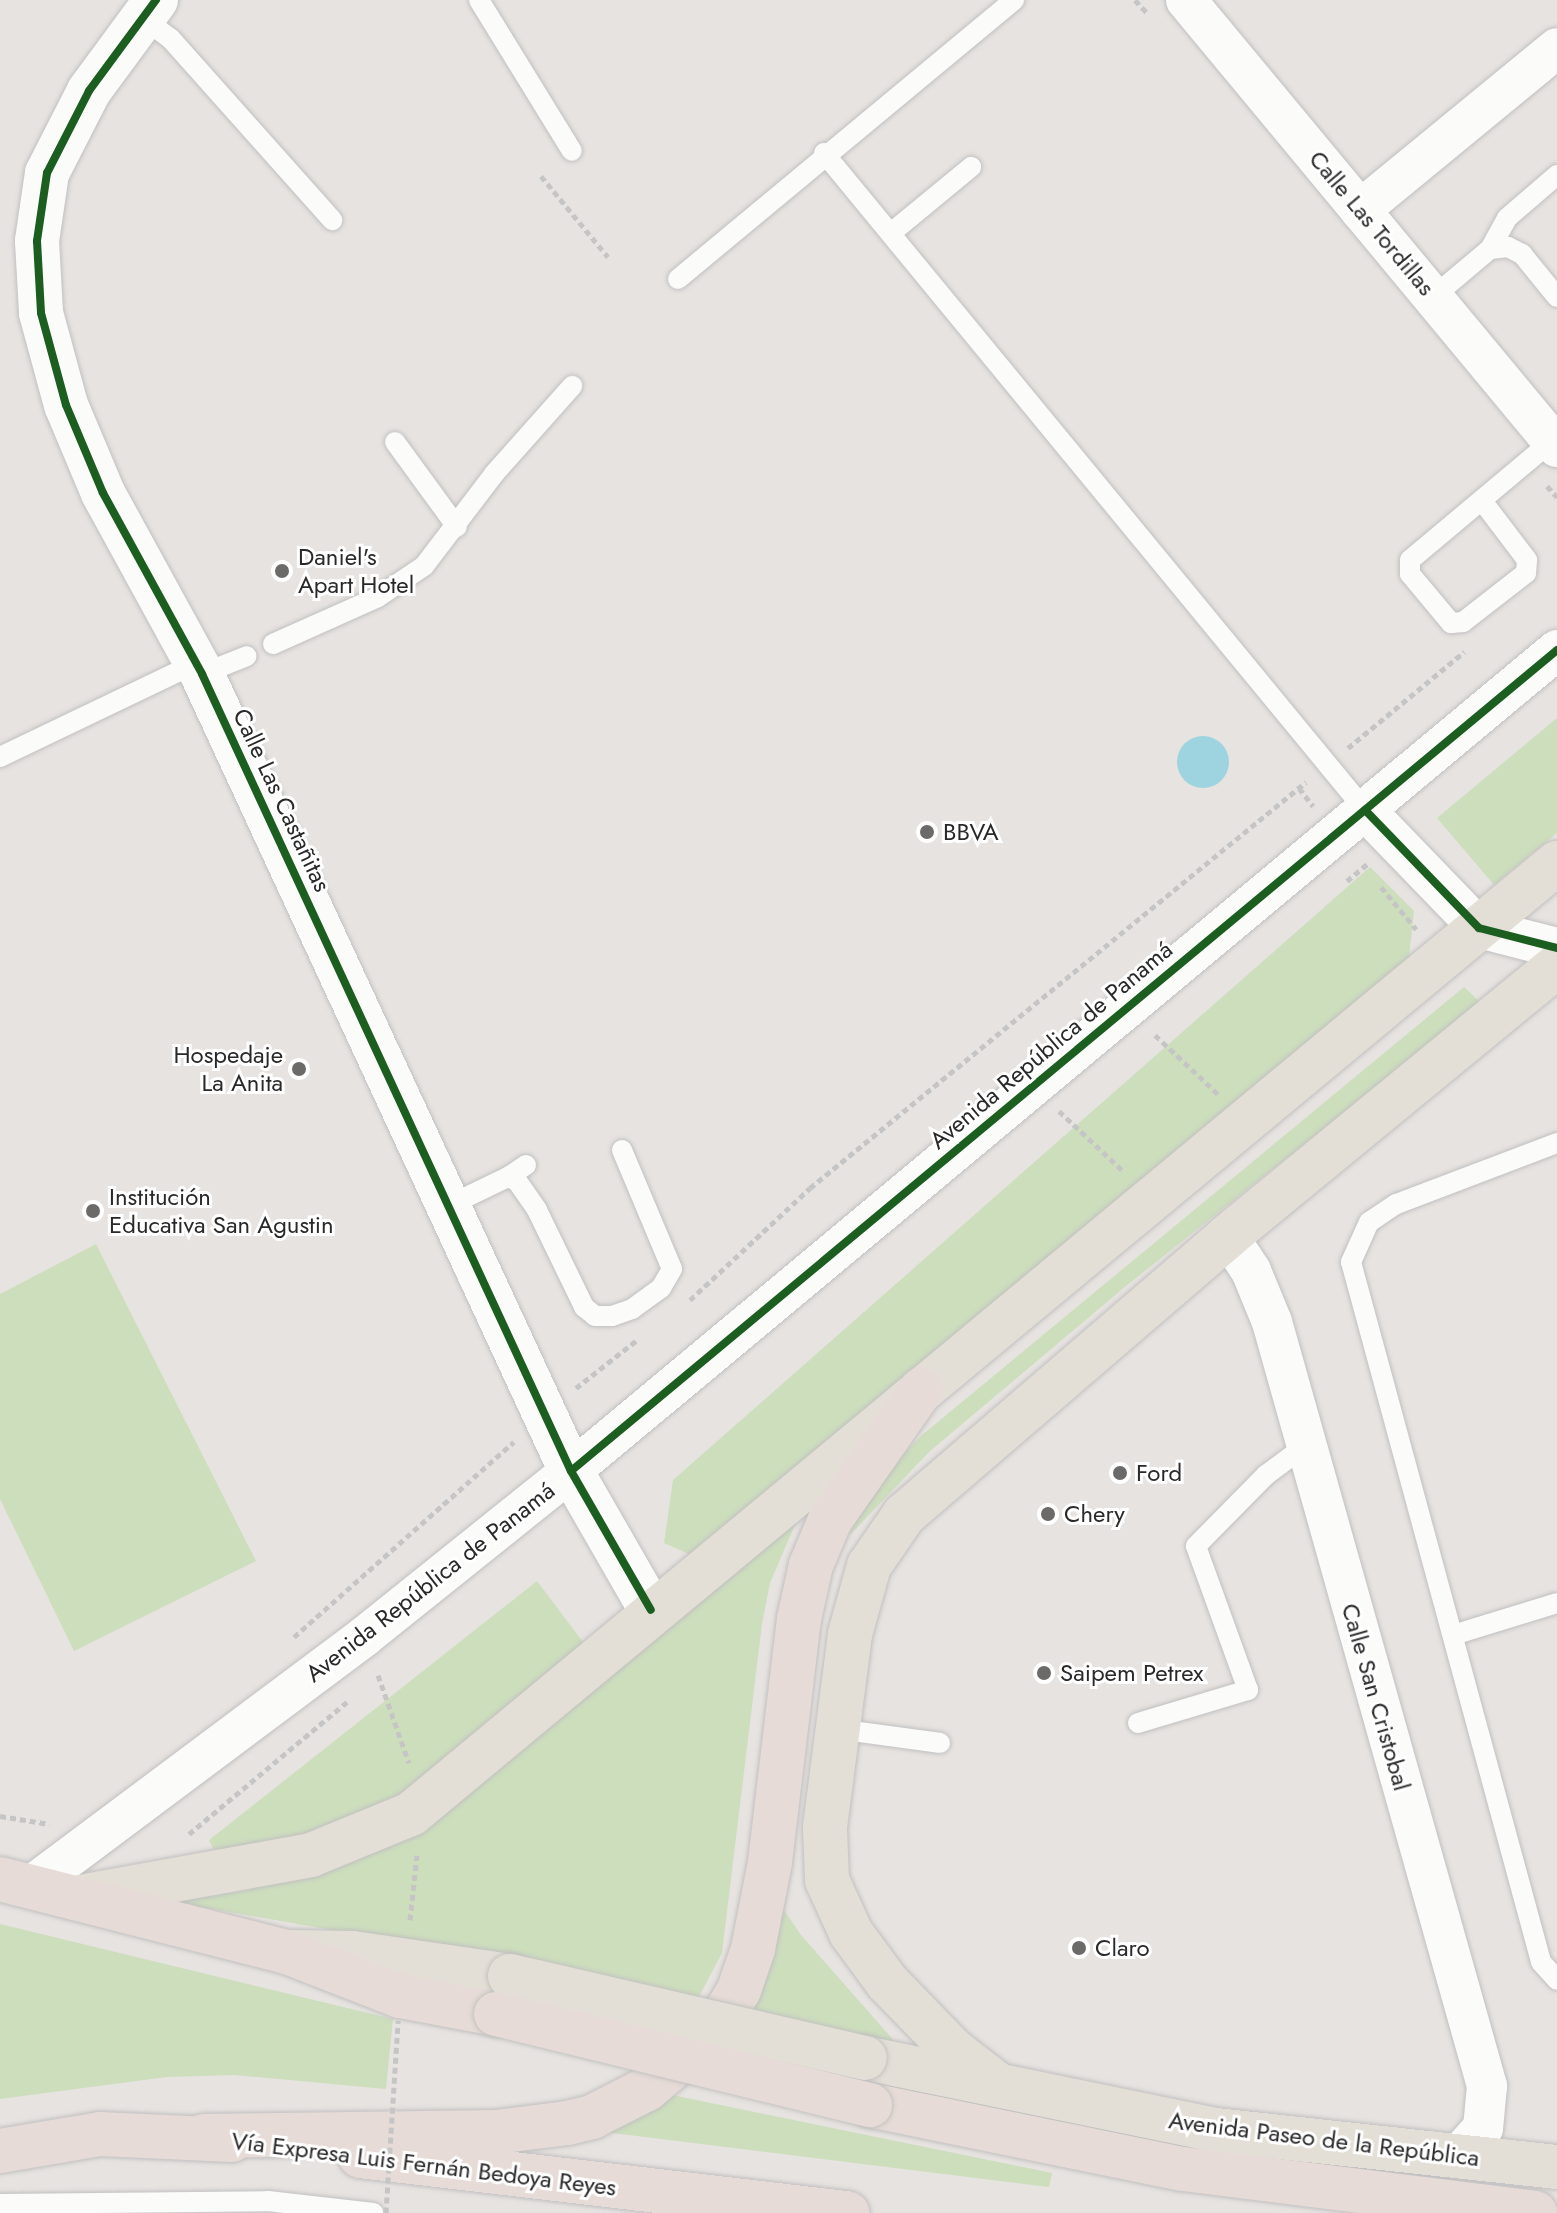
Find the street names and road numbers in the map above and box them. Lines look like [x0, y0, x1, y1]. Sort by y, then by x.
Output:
street label: Calle Las Tordillas [1303, 145, 1441, 301]
street label: Calle Las Castañitas [227, 704, 337, 896]
street label: Avenida República de Panamá [924, 935, 1178, 1155]
street label: Avenida República de Panamá [300, 1476, 560, 1688]
street label: Calle San Cristobal [1336, 1600, 1416, 1794]
street label: Avenida Paseo de la República [1167, 2106, 1481, 2172]
street label: Vía Expresa Luis Fernán Bedoya Reyes [230, 2126, 618, 2202]

